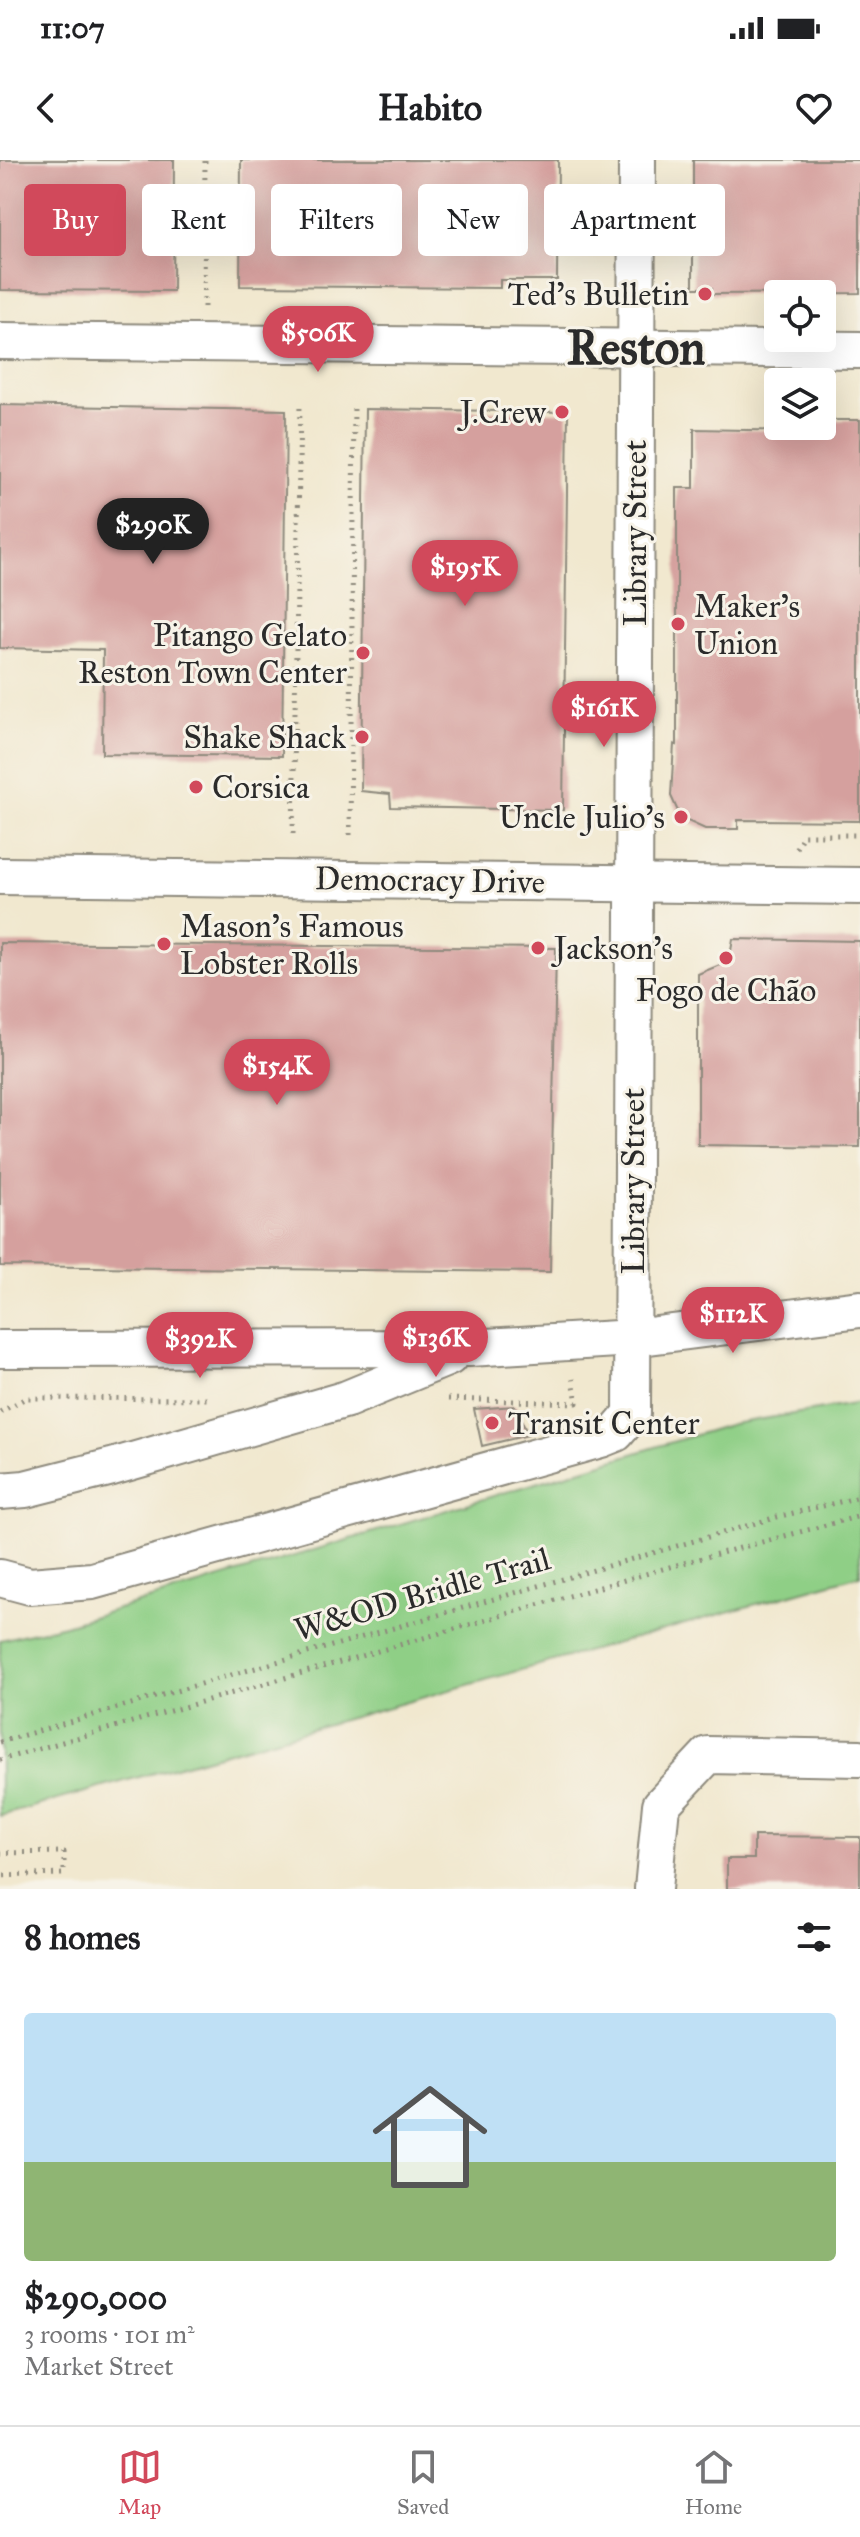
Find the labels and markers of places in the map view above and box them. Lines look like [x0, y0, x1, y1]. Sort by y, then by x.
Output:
place label: Ted's Bulletin [508, 275, 689, 314]
marker: Ted's Bulletin [696, 285, 714, 303]
pin: $506K [262, 306, 374, 374]
place label: J.Crew [457, 393, 547, 432]
marker: J.Crew [553, 403, 571, 421]
pin: $290K [97, 498, 209, 566]
pin: $195K [409, 540, 521, 608]
place label: Maker's Union [694, 587, 800, 663]
marker: Maker's Union [669, 615, 687, 633]
place label: Pitango Gelato Reston Town Center [78, 616, 347, 692]
marker: Pitango Gelato Reston Town Center [354, 644, 372, 662]
pin: $161K [548, 681, 660, 749]
place label: Shake Shack [183, 718, 346, 757]
marker: Shake Shack [353, 728, 371, 746]
place label: Corsica [212, 768, 310, 807]
marker: Corsica [187, 778, 205, 796]
place label: Uncle Julio's [499, 798, 665, 837]
marker: Uncle Julio's [672, 808, 690, 826]
place label: Mason's Famous Lobster Rolls [180, 907, 404, 983]
place label: Jackson's [551, 929, 673, 968]
marker: Mason's Famous Lobster Rolls [155, 935, 173, 953]
marker: Jackson's [529, 939, 547, 957]
marker: Fogo de Chão [717, 949, 735, 967]
place label: Fogo de Chão [636, 971, 816, 1010]
pin: $154K [221, 1039, 333, 1107]
pin: $112K [677, 1287, 789, 1355]
pin: $136K [380, 1311, 492, 1379]
pin: $392K [144, 1312, 256, 1380]
place label: Transit Center [508, 1404, 699, 1443]
marker: Transit Center [483, 1414, 501, 1432]

